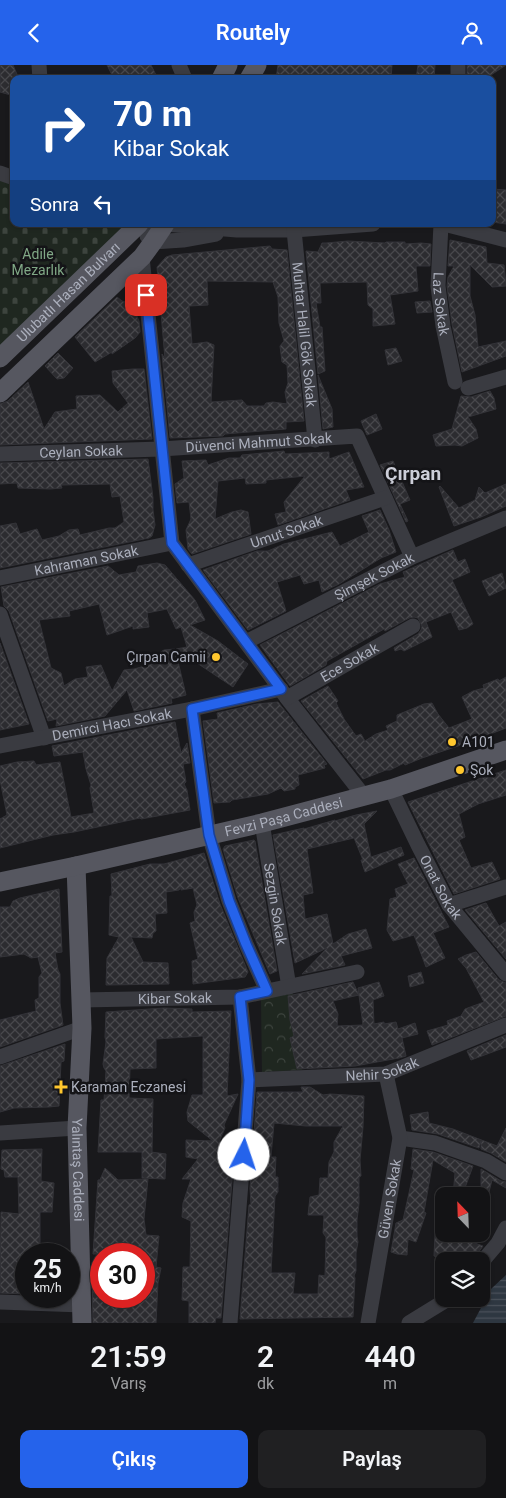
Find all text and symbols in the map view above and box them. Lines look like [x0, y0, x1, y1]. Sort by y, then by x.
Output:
icon: back [20, 19, 48, 47]
icon: person [458, 19, 486, 47]
text: Routely [216, 20, 290, 45]
text: 70 m [113, 94, 192, 135]
icon: right [30, 95, 95, 160]
text: Kibar Sokak [113, 136, 229, 161]
icon: left [89, 190, 117, 218]
text: Sonra [30, 193, 79, 216]
street label: Ulubatlı Hasan Bulvarı [14, 239, 123, 345]
park label: Adile Mezarlık [12, 246, 65, 278]
street label: Muhtar Halil Gök Sokak [289, 261, 320, 409]
street label: Laz Sokak [430, 272, 453, 338]
pin [125, 274, 167, 316]
icon: arrive [132, 281, 160, 309]
street label: Düvenci Mahmut Sokak [185, 430, 333, 455]
street label: Ceylan Sokak [39, 442, 124, 461]
district label: Çırpan [385, 462, 441, 485]
street label: Umut Sokak [248, 512, 326, 551]
street label: Kahraman Sokak [33, 542, 140, 579]
street label: Şimşek Sokak [332, 549, 418, 603]
street label: Ece Sokak [318, 639, 382, 685]
place label: Çırpan Camii [126, 649, 206, 665]
marker: Çırpan Camii [210, 651, 222, 663]
street label: Demirci Hacı Sokak [51, 705, 174, 744]
place label: A101 [462, 734, 495, 750]
marker: A101 [446, 736, 458, 748]
place label: Şok [470, 762, 494, 778]
marker: Şok [454, 764, 466, 776]
street label: Fevzi Paşa Caddesi [223, 794, 344, 839]
street label: Onat Sokak [417, 852, 466, 923]
street label: Sezgin Sokak [261, 862, 290, 947]
street label: Kibar Sokak [138, 990, 213, 1007]
street label: Nehir Sokak [345, 1053, 422, 1084]
place label: Karaman Eczanesi [71, 1079, 186, 1095]
marker: Karaman Eczanesi [55, 1081, 67, 1093]
street label: Yalıntaş Caddesi [69, 1118, 87, 1222]
position arrow [217, 1128, 269, 1180]
street label: Güven Sokak [375, 1157, 404, 1240]
north arrow [435, 1187, 490, 1243]
map controls [435, 1187, 490, 1307]
speed limit sign: 30 [90, 1243, 155, 1308]
button: layers [435, 1252, 490, 1307]
text: 25 [33, 1255, 62, 1284]
text: km/h [33, 1281, 62, 1295]
text: 21:59 [90, 1339, 167, 1374]
text: 2 [257, 1339, 274, 1374]
text: 440 [364, 1339, 416, 1374]
text: Varış [110, 1374, 147, 1393]
text: dk [257, 1374, 274, 1393]
text: m [383, 1374, 397, 1393]
button: Çıkış [20, 1430, 248, 1488]
button: Paylaş [258, 1430, 486, 1488]

